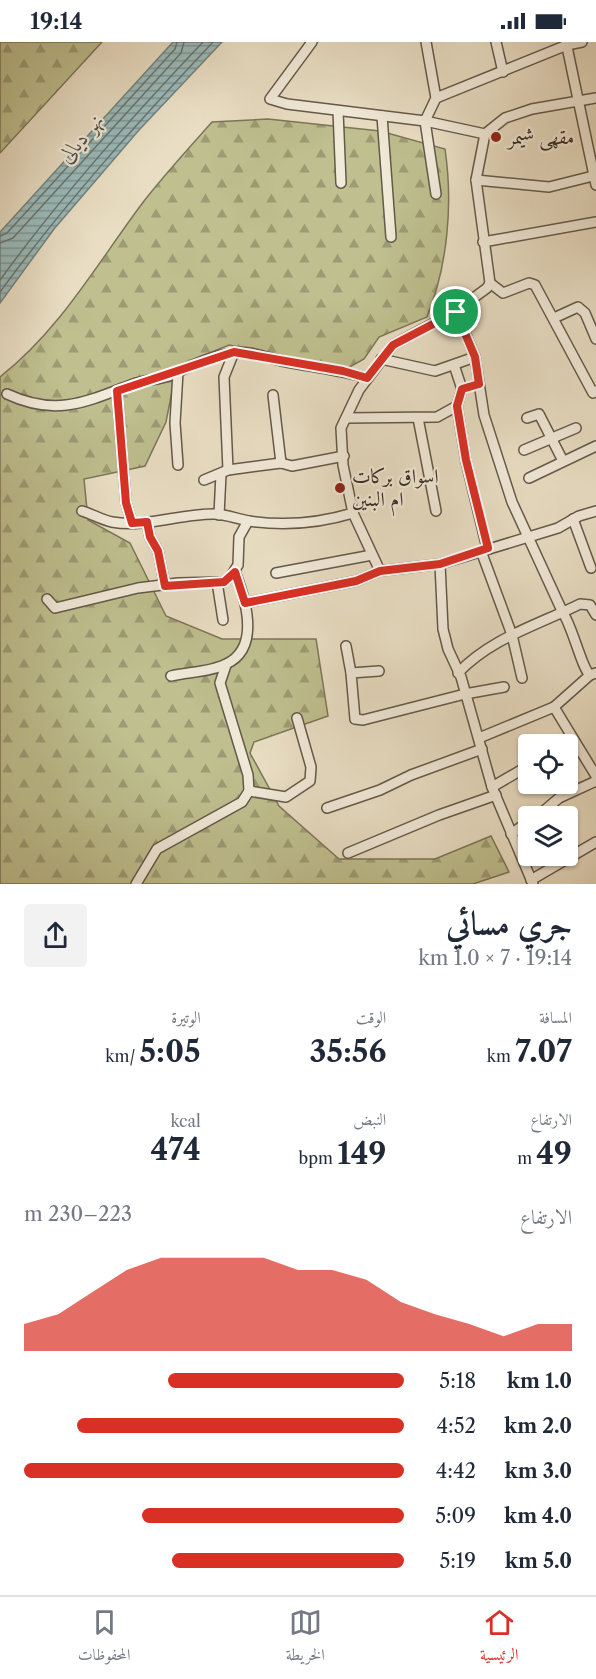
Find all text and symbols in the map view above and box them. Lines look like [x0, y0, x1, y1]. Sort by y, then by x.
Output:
text: 19:14 [30, 8, 83, 35]
water label: نهر ديالى [53, 108, 110, 169]
place label: مقهى شيمر [506, 125, 574, 151]
marker: مقهى شيمر [489, 130, 503, 144]
pin [430, 286, 481, 337]
icon: arrive [439, 295, 472, 328]
place label: اسواق بركات ام البنين [352, 464, 439, 517]
marker: اسواق بركات ام البنين [333, 481, 347, 495]
map controls [518, 734, 578, 866]
button: locate [518, 734, 578, 794]
button: layers [518, 806, 578, 866]
text: جري مسائي [446, 903, 572, 944]
button: share [24, 904, 87, 967]
text: 19:14 · 7 × 1.0 km [418, 946, 572, 970]
text: الوتيرة [171, 1007, 201, 1027]
text: الوقت [356, 1007, 386, 1027]
text: المسافة [539, 1007, 572, 1027]
text: 5:05 [140, 1033, 201, 1070]
text: 35:56 [309, 1033, 386, 1070]
text: 7.07 [515, 1033, 572, 1070]
text: /km [105, 1046, 140, 1066]
text: km [487, 1046, 515, 1066]
text: النبض [353, 1109, 386, 1129]
text: الارتفاع [530, 1109, 572, 1129]
text: kcal [170, 1111, 201, 1131]
text: 474 [150, 1131, 201, 1168]
text: 149 [337, 1135, 386, 1172]
text: 49 [536, 1135, 572, 1172]
text: bpm [298, 1148, 337, 1168]
text: m [517, 1148, 536, 1168]
text: 223–230 m [24, 1202, 132, 1226]
text: الارتفاع [520, 1205, 572, 1229]
text: 5:18 [439, 1369, 476, 1393]
text: 1.0 km [507, 1369, 572, 1393]
text: 4:52 [436, 1414, 476, 1438]
text: 2.0 km [504, 1414, 572, 1438]
text: 4:42 [436, 1459, 476, 1483]
text: 3.0 km [505, 1459, 572, 1483]
text: 5:09 [435, 1504, 476, 1528]
text: 4.0 km [504, 1504, 572, 1528]
text: 5:19 [439, 1549, 476, 1573]
text: 5.0 km [505, 1549, 572, 1573]
tab: المحفوظات [78, 1606, 130, 1670]
tab: الخريطة [286, 1606, 325, 1670]
tab: الرئيسية [480, 1606, 518, 1670]

